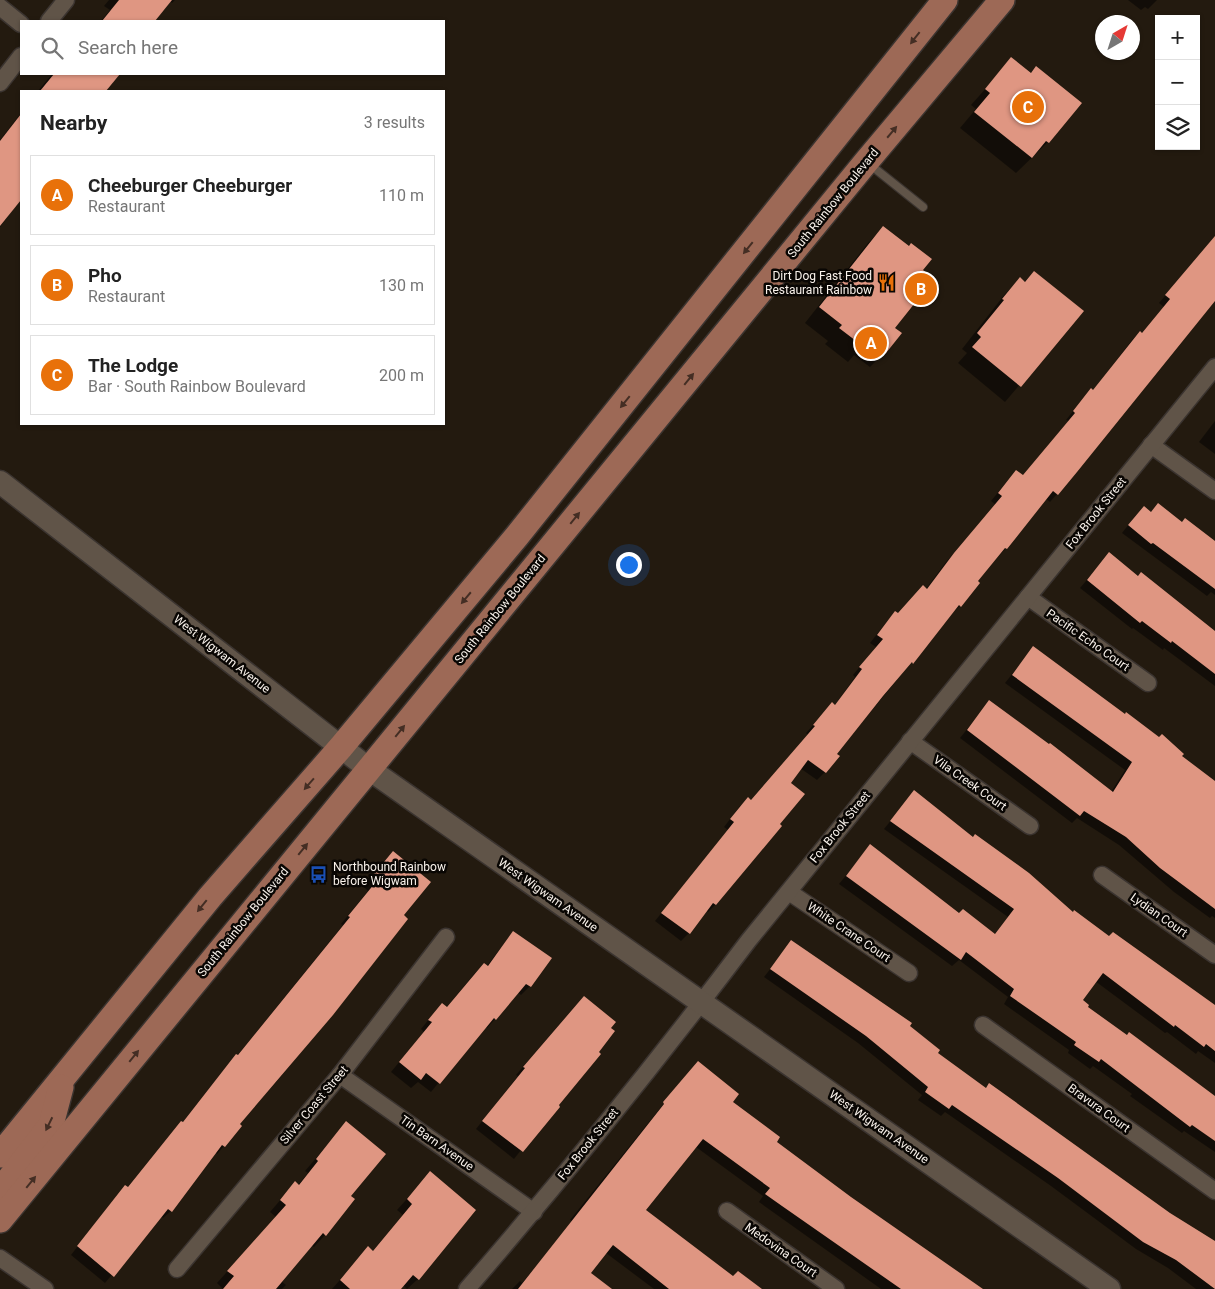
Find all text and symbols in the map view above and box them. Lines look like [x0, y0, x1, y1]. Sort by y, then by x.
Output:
north arrow [1095, 15, 1140, 60]
map controls [1155, 15, 1200, 150]
button: + [1155, 15, 1200, 60]
search box [20, 20, 445, 75]
one-way arrow [909, 31, 920, 44]
icon: search [38, 34, 66, 62]
text: Search here [78, 36, 178, 59]
button: − [1155, 60, 1200, 105]
pin: C [1012, 88, 1044, 126]
button: layers [1155, 105, 1200, 150]
text: Nearby [40, 111, 107, 135]
text: 3 results [364, 113, 425, 132]
one-way arrow [886, 125, 897, 138]
street label: South Rainbow Boulevard [785, 146, 881, 260]
text: Cheeburger Cheeburger [88, 174, 292, 197]
text: A [52, 186, 62, 205]
text: 110 m [379, 186, 424, 205]
text: Restaurant [88, 197, 165, 216]
one-way arrow [743, 241, 754, 254]
text: Pho [88, 264, 122, 287]
place label: Dirt Dog Fast Food Restaurant Rainbow [765, 269, 872, 297]
pin: B [905, 270, 937, 308]
restaurant icon: Dirt Dog Fast Food Restaurant Rainbow [876, 273, 896, 293]
text: B [52, 276, 62, 295]
text: 130 m [379, 276, 424, 295]
text: Restaurant [88, 287, 165, 306]
pin: A [855, 324, 887, 362]
text: The Lodge [88, 354, 178, 377]
text: C [52, 366, 62, 385]
text: 200 m [379, 366, 424, 385]
one-way arrow [683, 373, 694, 386]
text: Bar · South Rainbow Boulevard [88, 377, 306, 396]
one-way arrow [619, 395, 630, 408]
street label: Fox Brook Street [1063, 474, 1129, 552]
one-way arrow [569, 512, 580, 525]
street label: South Rainbow Boulevard [452, 552, 548, 666]
your location [616, 552, 642, 578]
one-way arrow [461, 591, 472, 604]
street label: Pacific Echo Court [1044, 606, 1132, 674]
street label: West Wigwam Avenue [171, 612, 273, 696]
one-way arrow [394, 725, 405, 738]
street label: Vila Creek Court [931, 753, 1009, 813]
one-way arrow [304, 778, 315, 790]
street label: Fox Brook Street [807, 788, 873, 866]
one-way arrow [297, 843, 308, 856]
street label: West Wigwam Avenue [495, 855, 601, 935]
place label: Northbound Rainbow before Wigwam [333, 860, 446, 888]
bus stop icon: Northbound Rainbow before Wigwam [309, 864, 329, 884]
street label: South Rainbow Boulevard [195, 865, 291, 979]
street label: Lydian Court [1128, 890, 1190, 940]
one-way arrow [197, 899, 208, 912]
street label: White Crane Court [805, 899, 893, 965]
one-way arrow [128, 1050, 139, 1063]
street label: Silver Coast Street [277, 1063, 351, 1147]
street label: Bravura Court [1065, 1081, 1133, 1135]
street label: West Wigwam Avenue [826, 1087, 932, 1167]
street label: Fox Brook Street [555, 1105, 621, 1183]
street label: Tin Barn Avenue [398, 1112, 476, 1174]
one-way arrow [45, 1116, 54, 1131]
one-way arrow [25, 1176, 36, 1189]
street label: Medovina Court [742, 1220, 820, 1280]

